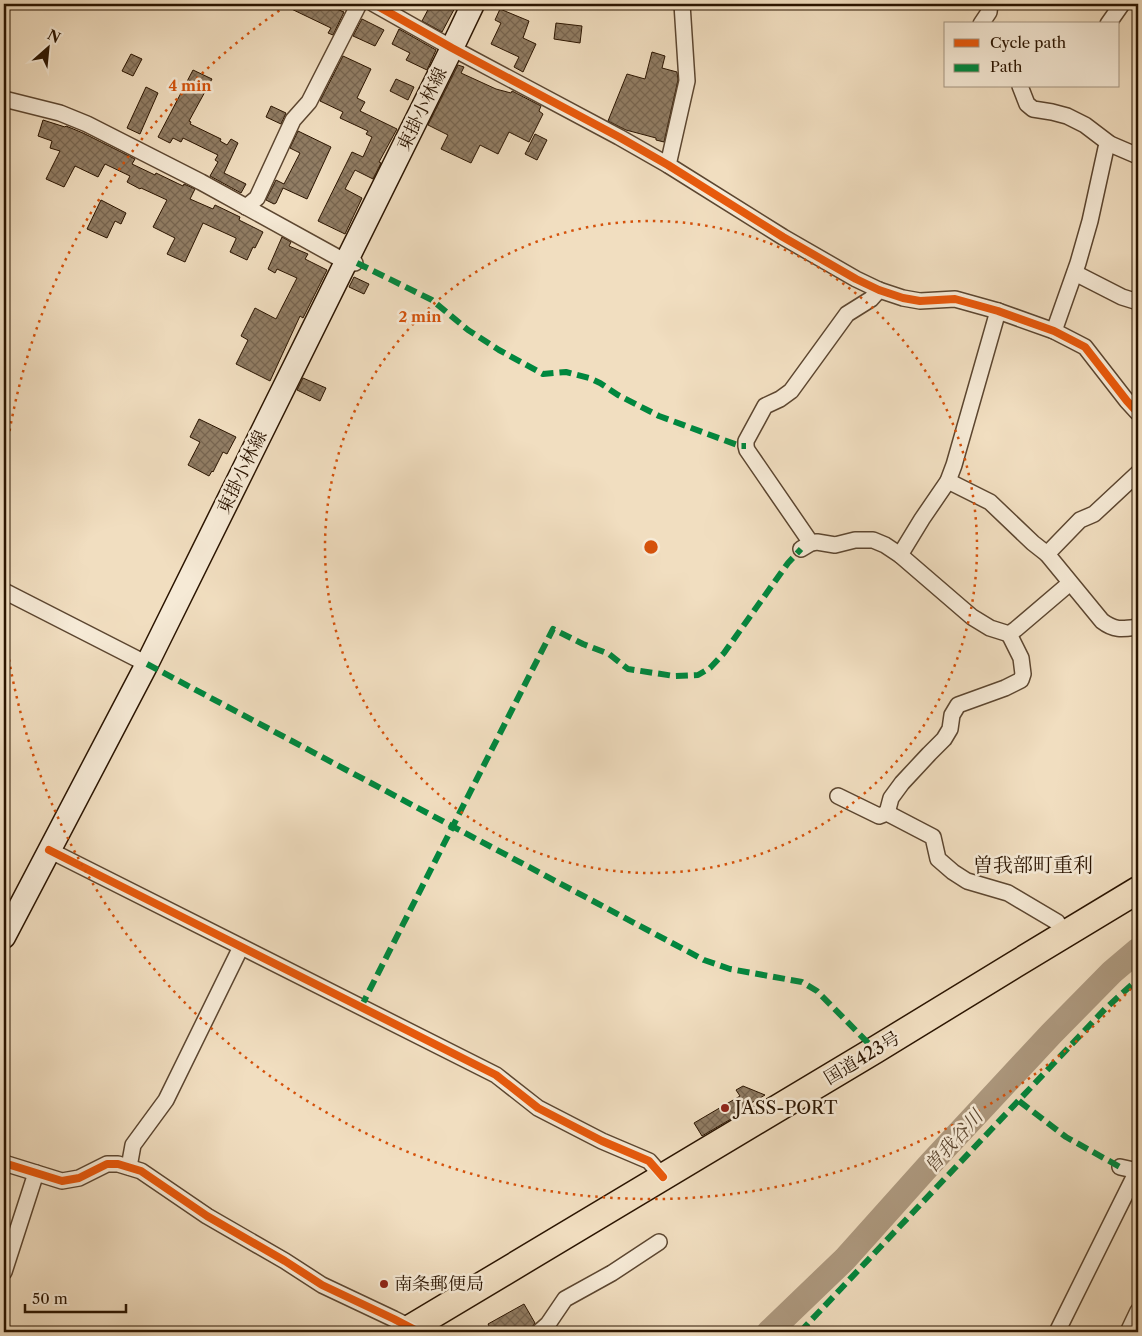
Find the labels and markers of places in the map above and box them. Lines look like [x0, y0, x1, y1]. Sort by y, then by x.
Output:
centre of rings [642, 538, 660, 556]
place label: JASS-PORT [732, 1097, 838, 1119]
marker: JASS-PORT [719, 1102, 731, 1114]
place label: 南条郵便局 [394, 1273, 484, 1295]
marker: 南条郵便局 [378, 1278, 390, 1290]

